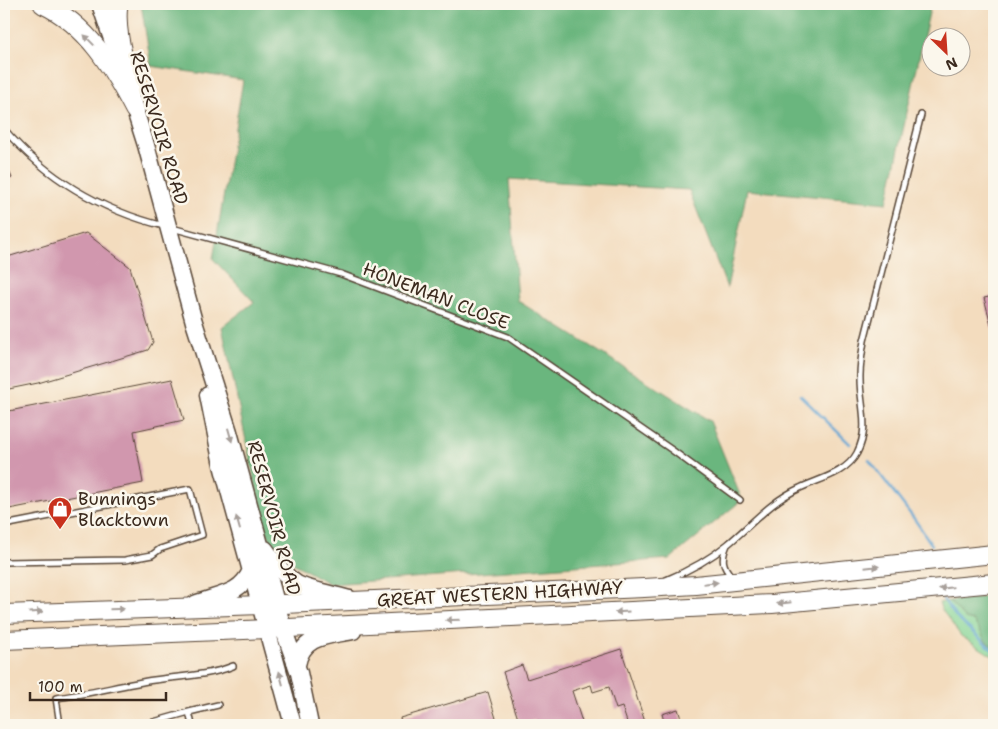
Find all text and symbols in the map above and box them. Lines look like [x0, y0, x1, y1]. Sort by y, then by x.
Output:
north arrow [920, 28, 970, 78]
one-way arrow [83, 34, 95, 46]
street label: RESERVOIR ROAD [124, 48, 194, 208]
text: N [943, 53, 960, 74]
street label: HONEMAN CLOSE [359, 257, 513, 335]
one-way arrow [226, 428, 234, 443]
street label: RESERVOIR ROAD [242, 438, 306, 598]
place label: Bunnings Blacktown [78, 487, 169, 532]
shop icon: Bunnings Blacktown [47, 496, 73, 530]
one-way arrow [234, 516, 242, 531]
one-way arrow [864, 562, 880, 570]
street label: GREAT WESTERN HIGHWAY [376, 576, 624, 612]
one-way arrow [703, 579, 719, 587]
one-way arrow [937, 584, 953, 592]
one-way arrow [776, 599, 792, 607]
one-way arrow [109, 605, 125, 613]
one-way arrow [28, 608, 44, 616]
one-way arrow [613, 608, 629, 616]
one-way arrow [444, 616, 460, 624]
scale bar [30, 669, 166, 701]
one-way arrow [277, 671, 285, 686]
text: 100 m [38, 677, 83, 697]

